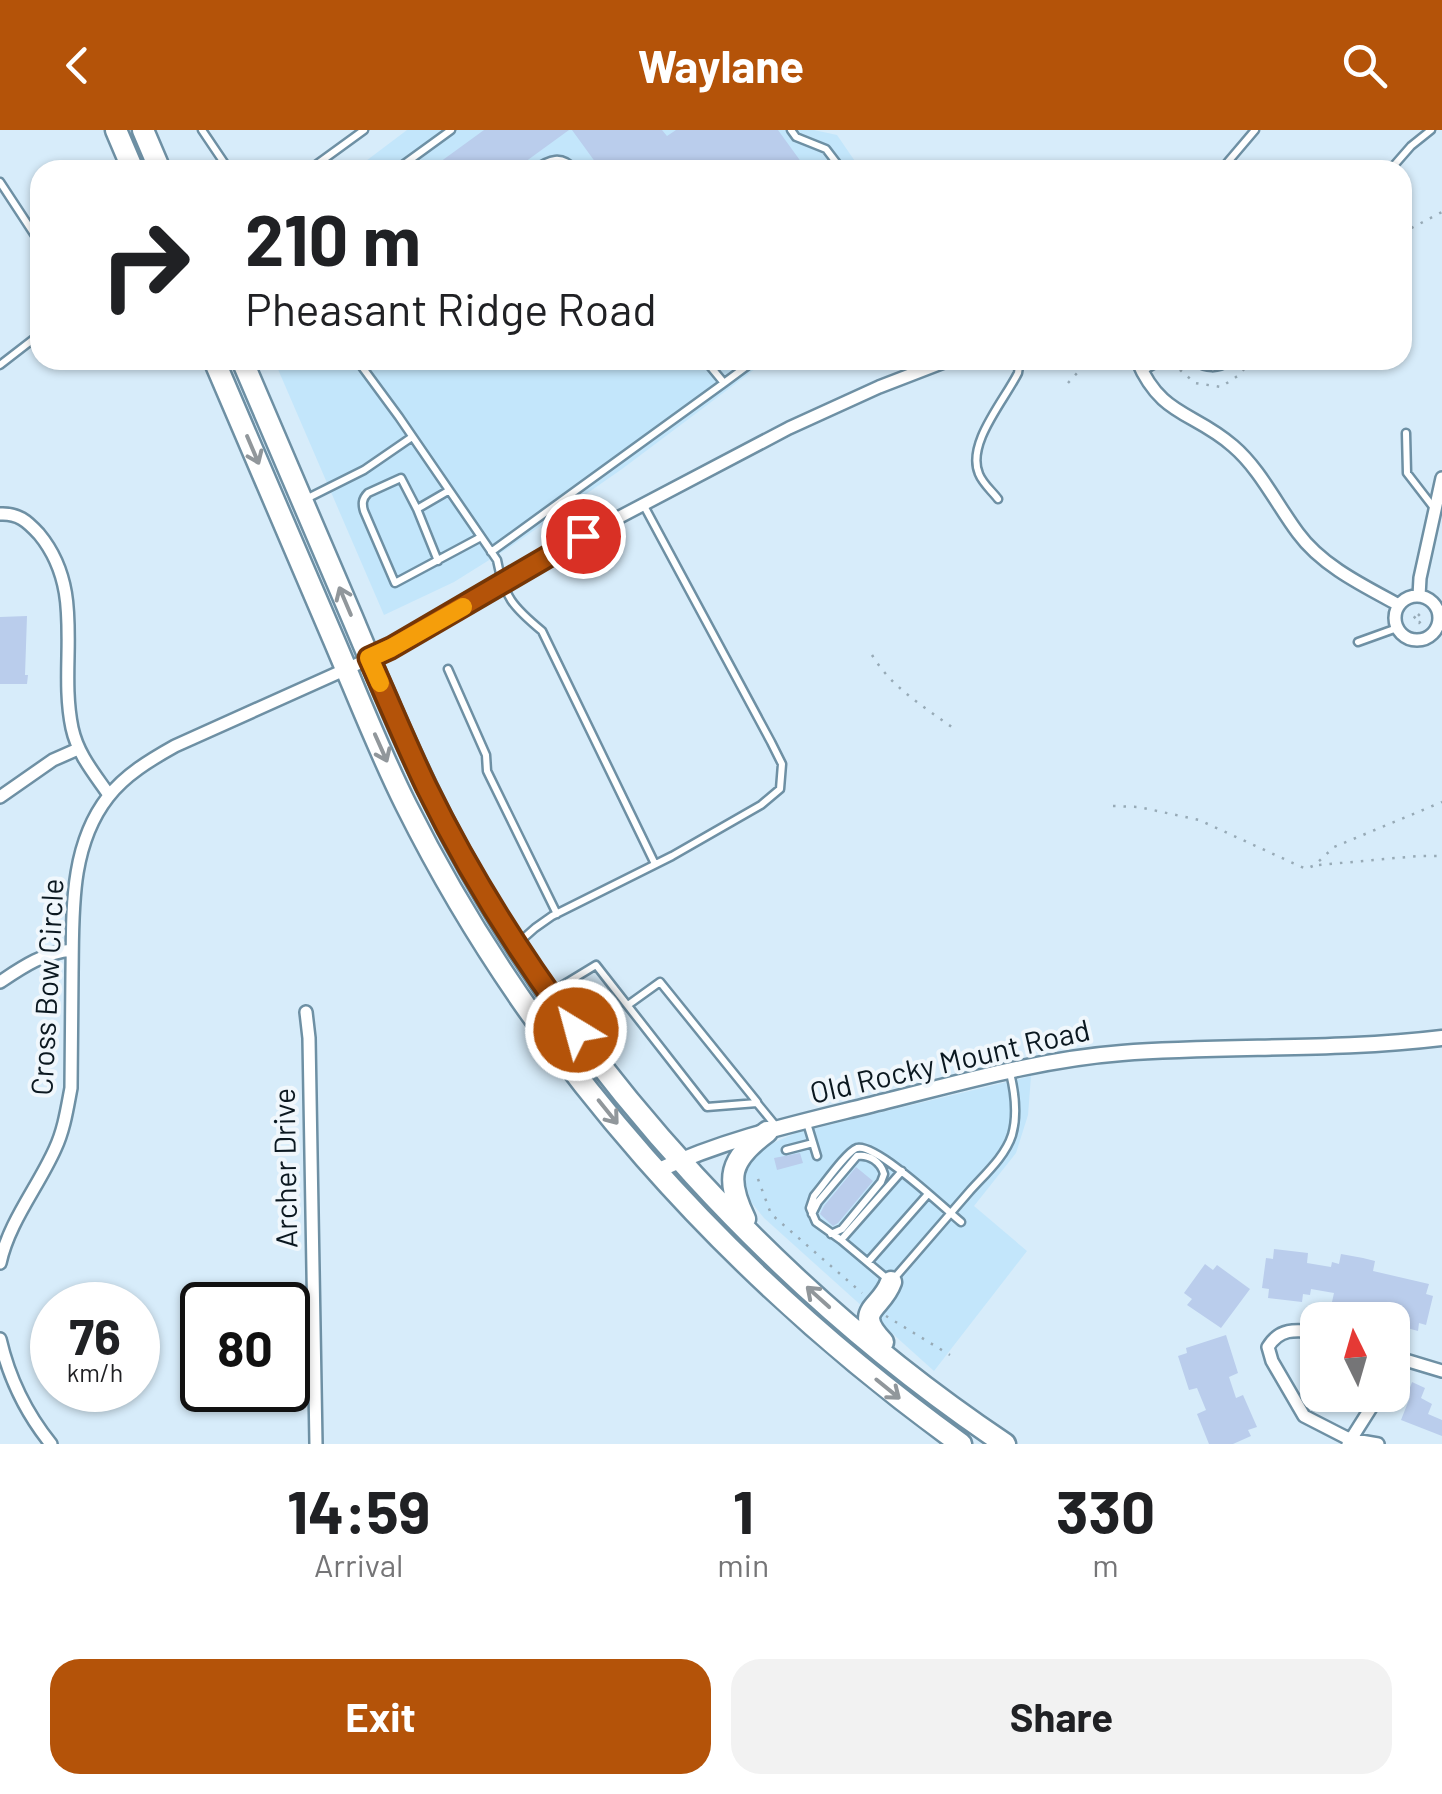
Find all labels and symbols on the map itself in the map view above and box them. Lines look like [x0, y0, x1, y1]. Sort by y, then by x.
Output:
one-way arrow [245, 434, 263, 465]
pin [541, 494, 626, 579]
one-way arrow [335, 587, 353, 617]
one-way arrow [373, 732, 391, 763]
street label: Cross Bow Circle [22, 878, 70, 1096]
position arrow [524, 978, 628, 1082]
street label: Old Rocky Mount Road [806, 1010, 1093, 1110]
street label: Archer Drive [265, 1088, 303, 1248]
one-way arrow [597, 1098, 619, 1124]
speed limit sign: 80 [180, 1282, 310, 1412]
one-way arrow [806, 1286, 831, 1309]
north arrow [1300, 1302, 1410, 1412]
one-way arrow [874, 1378, 900, 1400]

